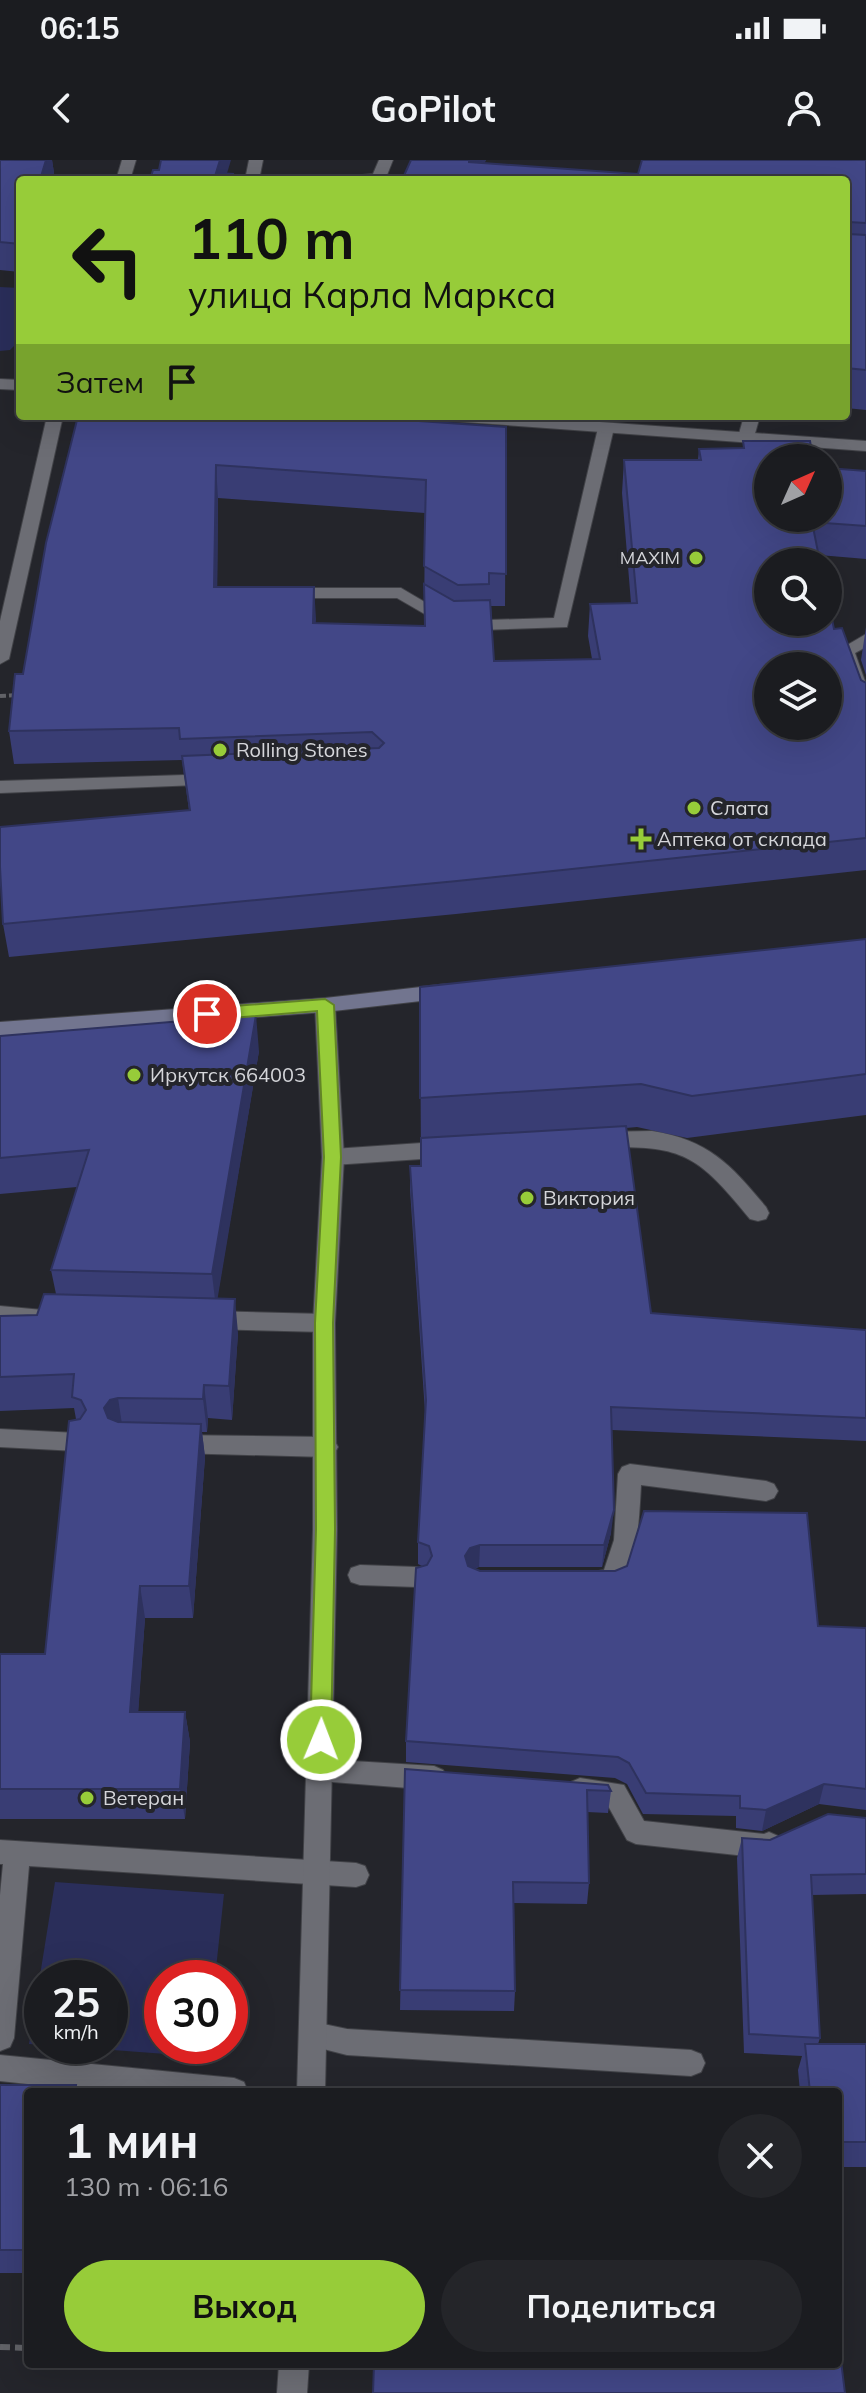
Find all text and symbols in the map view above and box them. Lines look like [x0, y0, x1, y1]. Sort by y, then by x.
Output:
text: 06:15 [40, 9, 119, 47]
icon: back [40, 86, 84, 130]
text: GoPilot [370, 86, 496, 131]
icon: person [782, 86, 826, 130]
text: 110 m [188, 203, 355, 273]
icon: left [56, 208, 160, 312]
text: улица Карла Маркса [188, 272, 556, 317]
icon: arrive [160, 360, 204, 404]
text: Затем [56, 363, 144, 401]
north arrow [754, 444, 842, 532]
map controls [754, 444, 842, 740]
place label: MAXIM [620, 546, 680, 569]
button: search [754, 548, 842, 636]
marker: MAXIM [687, 549, 705, 567]
button: layers [754, 652, 842, 740]
place label: Rolling Stones [236, 737, 368, 762]
marker: Rolling Stones [211, 741, 229, 759]
place label: Слата [710, 795, 769, 820]
marker: Слата [685, 799, 703, 817]
place label: Аптека от склада [657, 826, 827, 851]
marker: Аптека от склада [632, 830, 650, 848]
pin [173, 980, 241, 1048]
icon: arrive [185, 992, 229, 1036]
place label: Иркутск 664003 [150, 1062, 306, 1087]
marker: Иркутск 664003 [125, 1066, 143, 1084]
place label: Виктория [543, 1185, 635, 1210]
marker: Виктория [518, 1189, 536, 1207]
position arrow [279, 1698, 363, 1782]
place label: Ветеран [103, 1785, 184, 1810]
marker: Ветеран [78, 1789, 96, 1807]
speed limit sign: 30 [144, 1960, 248, 2064]
text: 25 [52, 1977, 100, 2027]
text: km/h [53, 2019, 99, 2044]
text: 1 мин [64, 2110, 199, 2170]
button: close [718, 2114, 802, 2198]
text: 130 m · 06:16 [64, 2170, 228, 2203]
button: Выход [64, 2260, 425, 2352]
button: Поделиться [441, 2260, 802, 2352]

